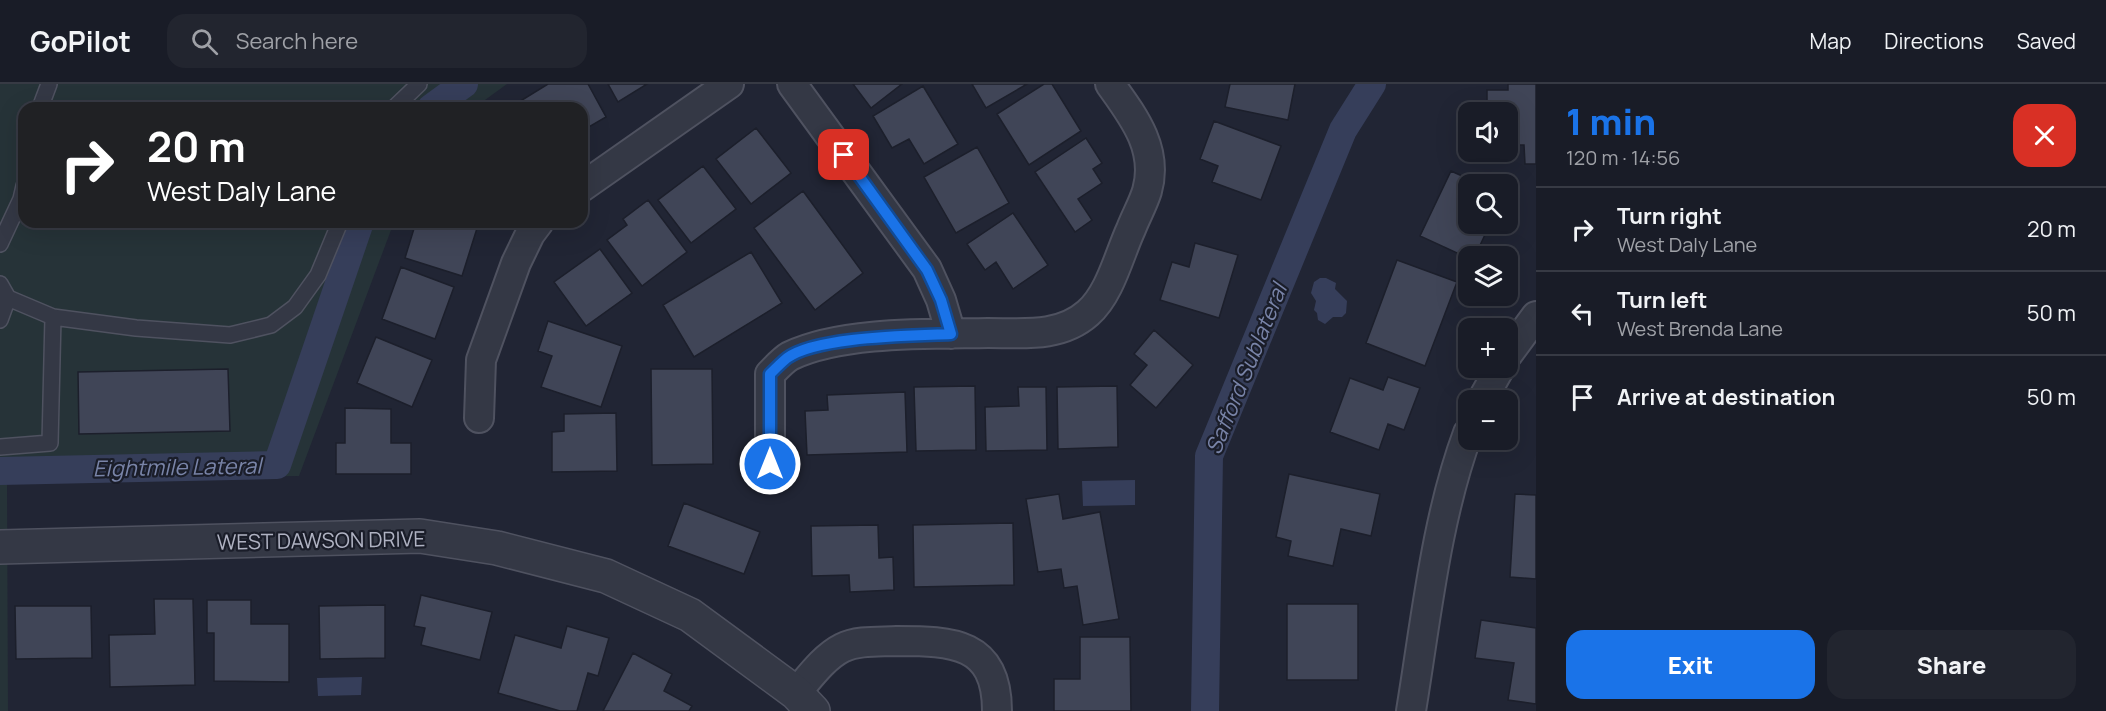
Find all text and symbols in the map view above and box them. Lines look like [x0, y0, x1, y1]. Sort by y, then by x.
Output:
search box [167, 14, 587, 68]
text: GoPilot [30, 22, 131, 60]
icon: search [188, 25, 221, 58]
text: Search here [236, 26, 358, 56]
text: Map [1810, 27, 1851, 55]
text: Directions [1884, 27, 1984, 55]
text: Saved [2017, 27, 2076, 55]
text: 1 min [1566, 97, 1656, 146]
map controls [1458, 102, 1518, 450]
button: sound [1458, 102, 1518, 162]
button: close [2013, 104, 2076, 167]
text: 20 m [147, 117, 246, 175]
icon: right [48, 126, 126, 204]
pin [818, 129, 869, 180]
icon: arrive [827, 138, 860, 171]
text: 120 m · 14:56 [1566, 144, 1680, 171]
text: West Daly Lane [147, 172, 336, 209]
button: search [1458, 174, 1518, 234]
text: Turn right [1617, 201, 1722, 231]
icon: right [1566, 213, 1599, 246]
text: 20 m [2027, 214, 2076, 244]
text: West Daly Lane [1617, 231, 1757, 258]
button: layers [1458, 246, 1518, 306]
water label: Safford Sublateral [1198, 277, 1295, 459]
text: Turn left [1617, 285, 1707, 315]
icon: left [1566, 297, 1599, 330]
text: 50 m [2027, 298, 2076, 328]
text: West Brenda Lane [1617, 315, 1783, 342]
button: + [1458, 318, 1518, 378]
icon: arrive [1566, 381, 1599, 414]
text: Arrive at destination [1617, 382, 1835, 412]
text: 50 m [2027, 382, 2076, 412]
button: − [1458, 390, 1518, 450]
position arrow [738, 432, 802, 496]
water label: Eightmile Lateral [93, 450, 264, 483]
street label: WEST DAWSON DRIVE [217, 524, 425, 556]
button: Exit [1566, 630, 1815, 699]
button: Share [1827, 630, 2076, 699]

